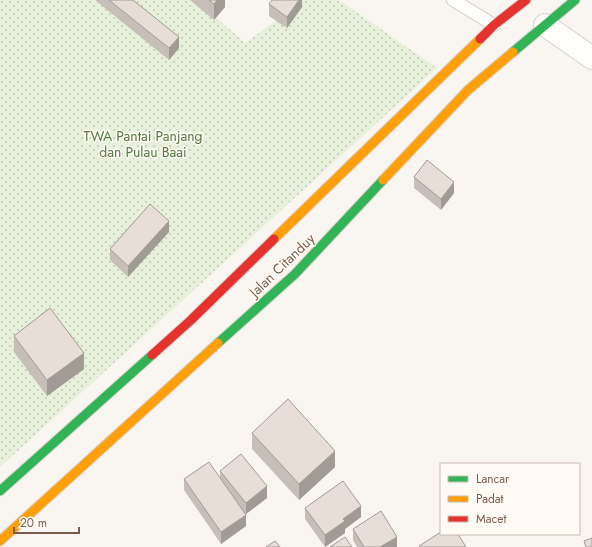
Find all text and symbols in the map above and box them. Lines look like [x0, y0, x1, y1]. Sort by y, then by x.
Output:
park label: TWA Pantai Panjang dan Pulau Baai [84, 126, 203, 162]
street label: Jalan Citanduy [243, 228, 320, 303]
legend [440, 463, 580, 535]
text: Lancar [476, 470, 510, 488]
text: Padat [476, 490, 504, 508]
scale bar [14, 509, 79, 535]
text: Macet [476, 510, 506, 528]
text: 20 m [20, 514, 47, 532]

